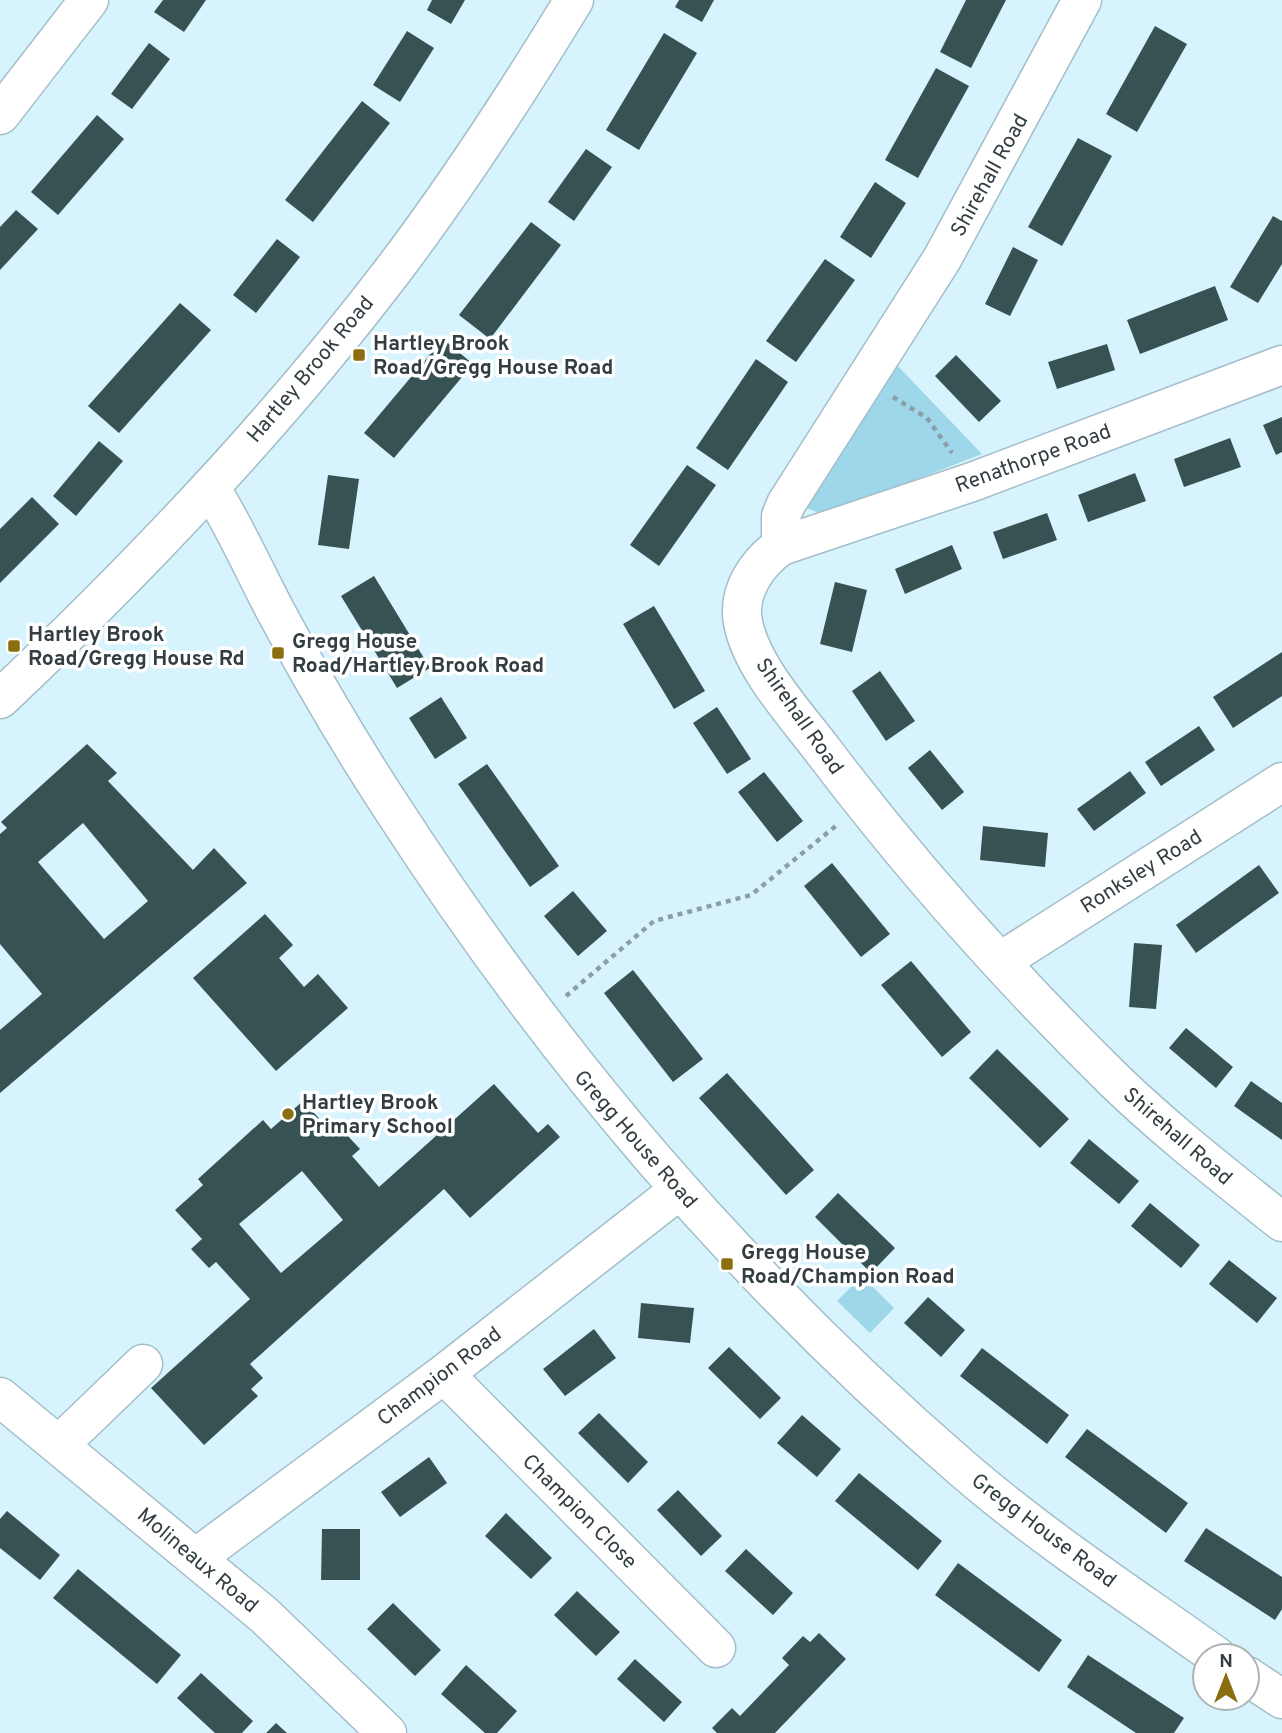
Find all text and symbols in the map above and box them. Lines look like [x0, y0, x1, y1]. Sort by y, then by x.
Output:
street label: Shirehall Road [945, 110, 1035, 242]
street label: Hartley Brook Road [242, 291, 381, 449]
place label: Hartley Brook Road/Gregg House Road [373, 331, 613, 382]
marker: Hartley Brook Road/Gregg House Road [351, 347, 367, 363]
street label: Renathorpe Road [952, 419, 1115, 500]
place label: Hartley Brook Road/Gregg House Rd [28, 622, 245, 673]
place label: Gregg House Road/Hartley Brook Road [292, 629, 544, 680]
marker: Hartley Brook Road/Gregg House Rd [6, 638, 22, 654]
marker: Gregg House Road/Hartley Brook Road [270, 645, 286, 661]
street label: Shirehall Road [749, 653, 849, 780]
street label: Ronksley Road [1076, 824, 1208, 920]
street label: Gregg House Road [567, 1065, 702, 1215]
street label: Shirehall Road [1117, 1082, 1237, 1192]
place label: Hartley Brook Primary School [302, 1090, 453, 1141]
marker: Hartley Brook Primary School [280, 1106, 296, 1122]
place label: Gregg House Road/Champion Road [741, 1240, 955, 1291]
marker: Gregg House Road/Champion Road [719, 1256, 735, 1272]
street label: Champion Road [372, 1322, 508, 1433]
street label: Champion Close [516, 1449, 642, 1575]
street label: Gregg House Road [965, 1468, 1121, 1595]
street label: Molineaux Road [131, 1503, 263, 1620]
north arrow [1191, 1642, 1261, 1712]
text: N [1219, 1650, 1233, 1674]

